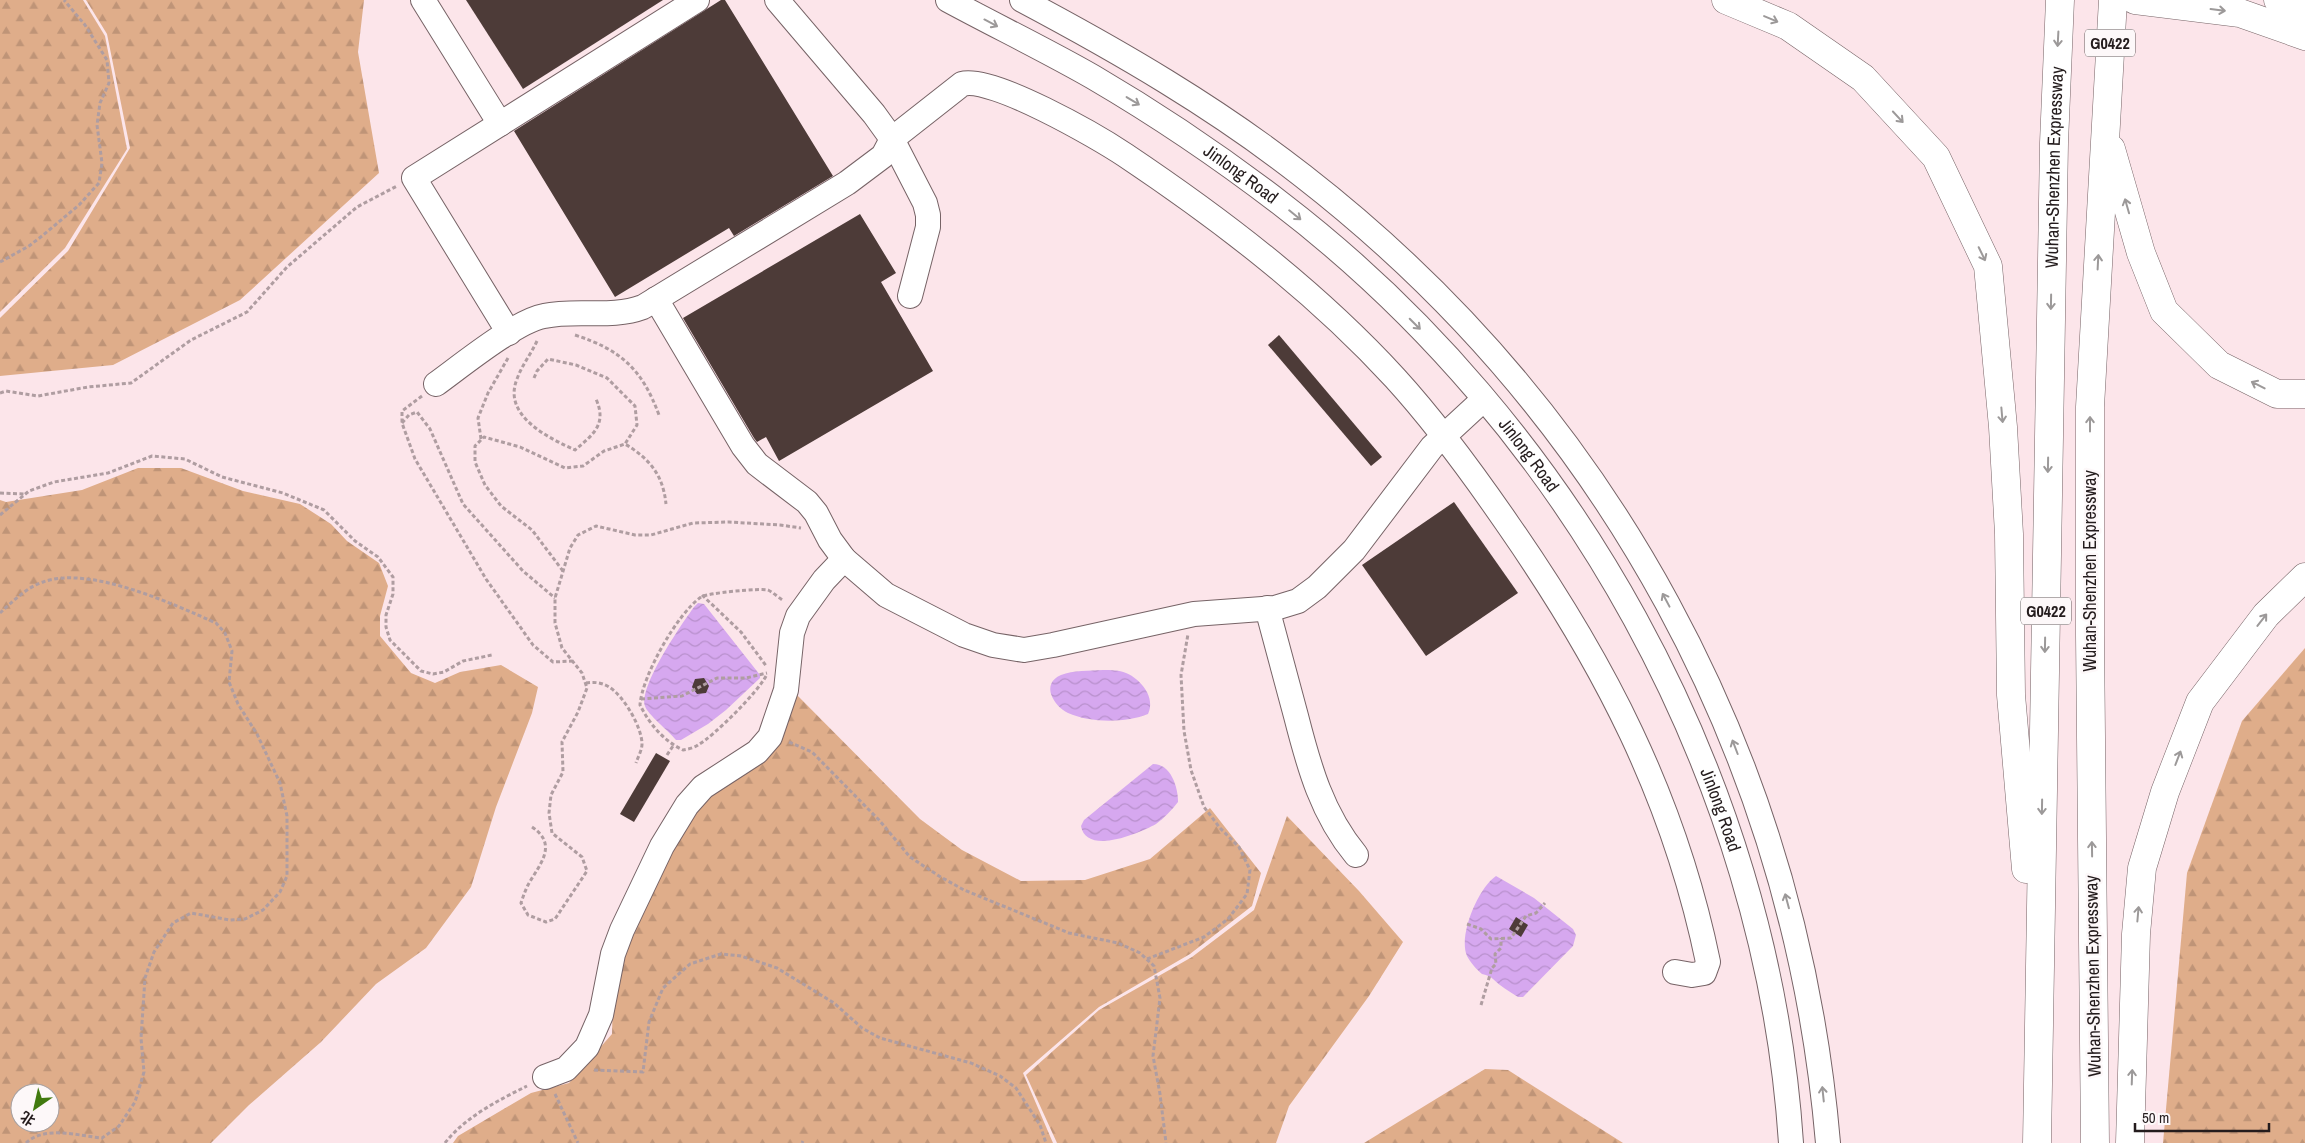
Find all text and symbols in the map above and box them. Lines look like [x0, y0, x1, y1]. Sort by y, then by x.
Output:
one-way arrow [2209, 5, 2225, 15]
one-way arrow [1763, 15, 1778, 24]
one-way arrow [983, 19, 998, 28]
road number: G0422 [2085, 29, 2135, 56]
one-way arrow [2054, 31, 2063, 47]
street label: Wuhan-Shenzhen Expressway [2039, 65, 2069, 268]
one-way arrow [1126, 97, 1140, 107]
one-way arrow [1893, 110, 1904, 123]
street label: Jinlong Road [1199, 138, 1284, 209]
one-way arrow [2122, 199, 2132, 215]
one-way arrow [1288, 209, 1301, 220]
one-way arrow [1978, 246, 1988, 261]
one-way arrow [2093, 254, 2102, 270]
one-way arrow [2046, 294, 2056, 310]
one-way arrow [1409, 318, 1421, 330]
one-way arrow [2251, 380, 2266, 390]
one-way arrow [1997, 406, 2006, 422]
street label: Jinlong Road [1493, 412, 1565, 497]
one-way arrow [2085, 417, 2095, 433]
one-way arrow [2043, 456, 2053, 472]
street label: Wuhan-Shenzhen Expressway [2077, 470, 2102, 672]
one-way arrow [1661, 592, 1671, 607]
road number: G0422 [2021, 598, 2071, 624]
one-way arrow [2256, 614, 2267, 627]
one-way arrow [2040, 636, 2050, 652]
one-way arrow [1730, 739, 1739, 755]
one-way arrow [2174, 751, 2183, 766]
street label: Jinlong Road [1695, 764, 1747, 855]
one-way arrow [2038, 799, 2047, 815]
one-way arrow [2087, 842, 2097, 858]
street label: Wuhan-Shenzhen Expressway [2078, 874, 2107, 1077]
one-way arrow [1781, 893, 1791, 909]
one-way arrow [2133, 907, 2143, 923]
one-way arrow [2127, 1069, 2137, 1086]
north arrow [10, 1083, 60, 1133]
one-way arrow [1818, 1087, 1828, 1103]
scale bar [2135, 1100, 2269, 1132]
text: 北 [17, 1107, 39, 1130]
text: 50 m [2142, 1107, 2169, 1128]

